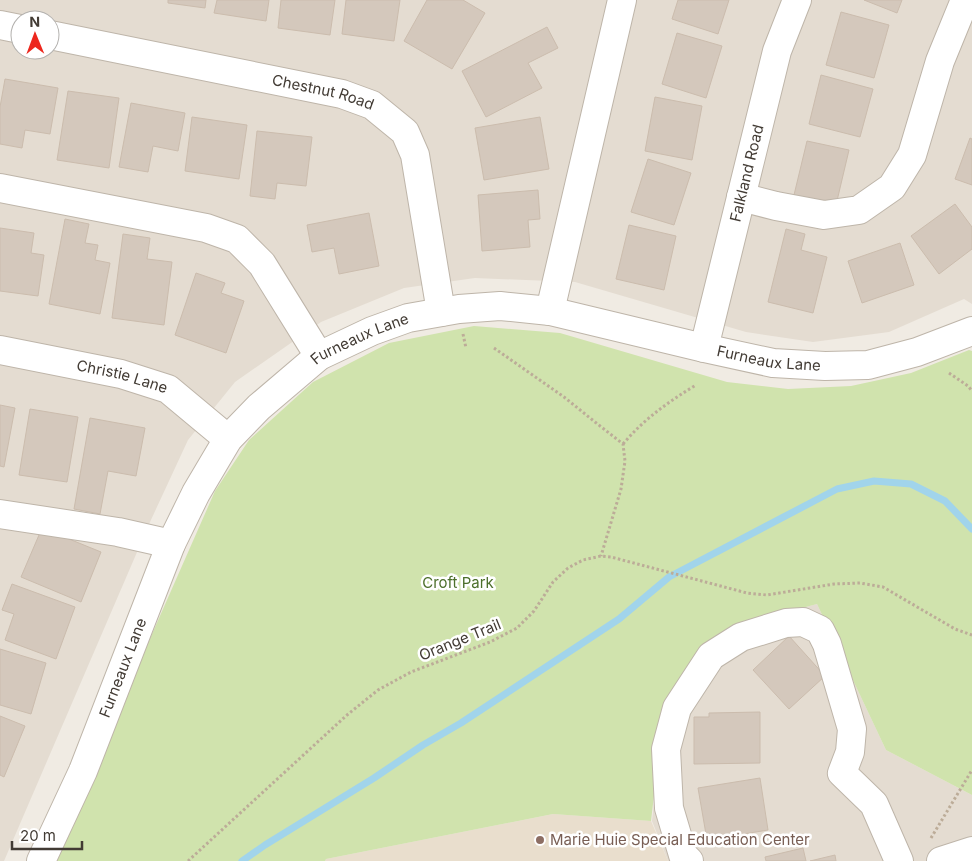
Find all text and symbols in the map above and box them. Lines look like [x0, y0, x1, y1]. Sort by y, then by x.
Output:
north arrow [10, 10, 60, 60]
text: N [29, 13, 40, 30]
street label: Chestnut Road [270, 70, 377, 114]
street label: Falkland Road [725, 123, 768, 224]
street label: Furneaux Lane [306, 309, 411, 368]
street label: Furneaux Lane [715, 341, 821, 375]
street label: Christie Lane [75, 355, 170, 397]
park label: Croft Park [422, 573, 495, 592]
street label: Orange Trail [416, 614, 504, 665]
street label: Furneaux Lane [95, 615, 150, 720]
scale bar [12, 818, 82, 850]
text: 20 m [20, 826, 56, 845]
place label: Marie Huie Special Education Center [550, 830, 810, 849]
marker: Marie Huie Special Education Center [534, 834, 546, 846]

